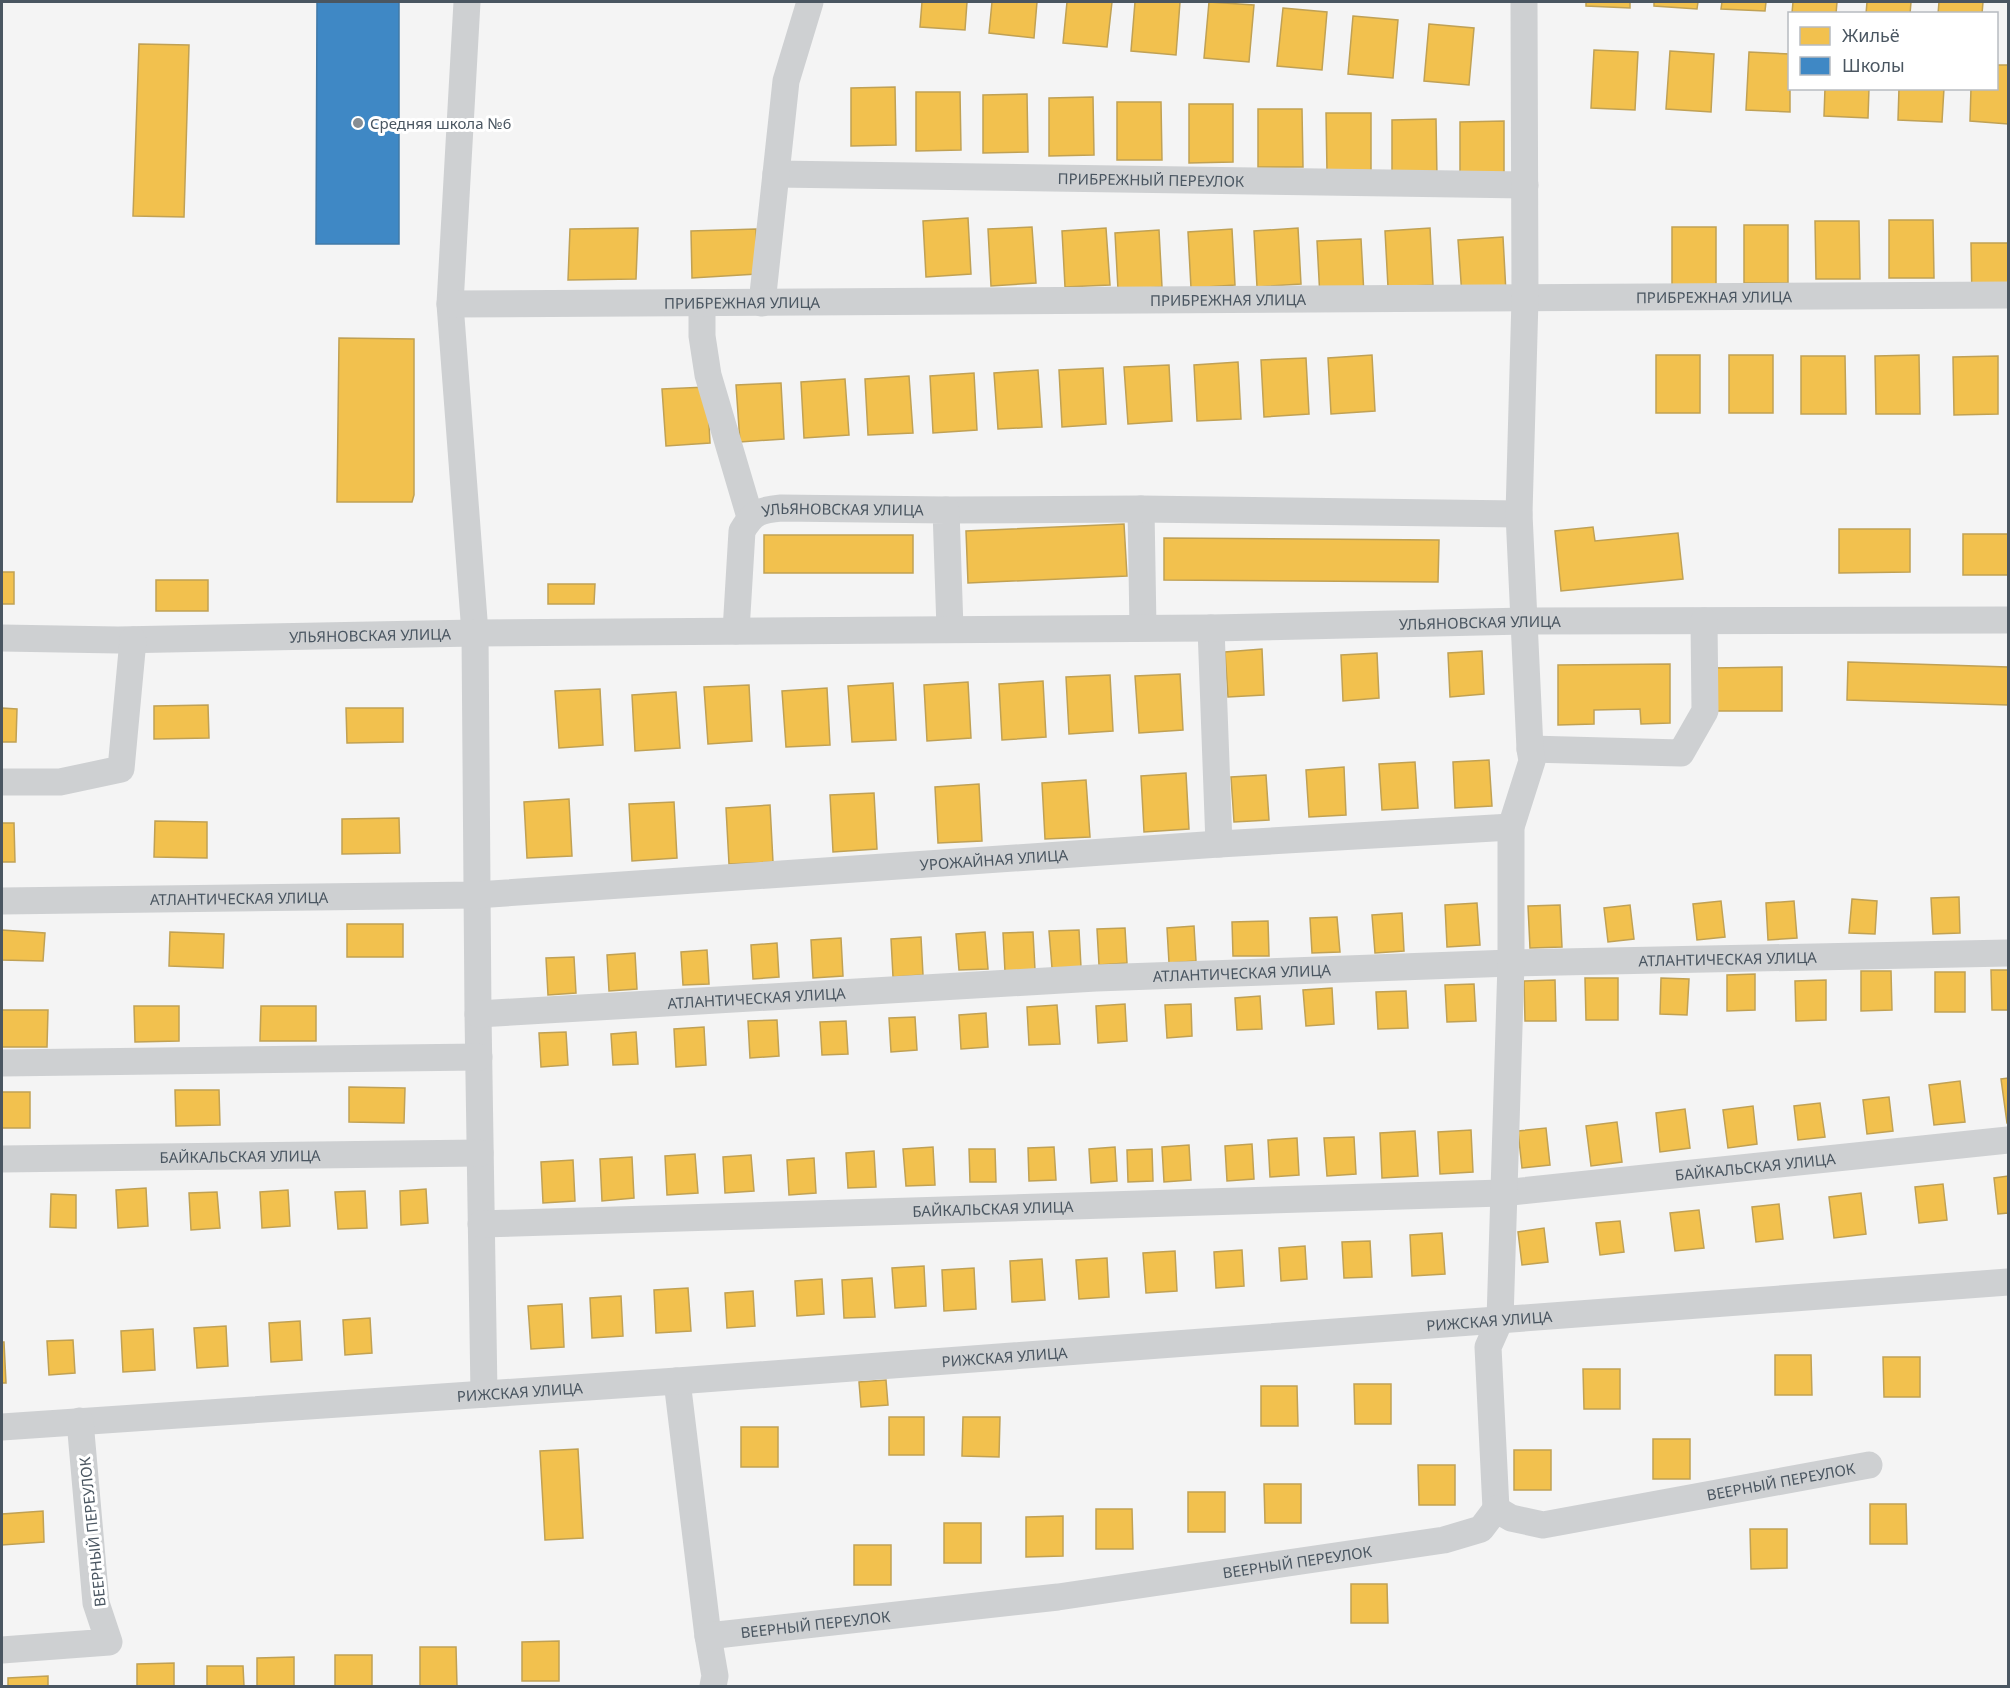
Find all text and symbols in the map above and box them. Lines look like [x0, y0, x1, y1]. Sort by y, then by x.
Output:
legend [1788, 12, 1998, 90]
text: Жильё [1842, 23, 1900, 47]
text: Школы [1842, 53, 1905, 77]
place label: Средняя школа №6 [370, 113, 511, 133]
marker: Средняя школа №6 [351, 116, 365, 130]
street label: ПРИБРЕЖНЫЙ ПЕРЕУЛОК [1057, 168, 1245, 191]
street label: ПРИБРЕЖНАЯ УЛИЦА [1636, 286, 1793, 307]
street label: ПРИБРЕЖНАЯ УЛИЦА [1150, 289, 1307, 310]
street label: ПРИБРЕЖНАЯ УЛИЦА [664, 292, 821, 313]
street label: УЛЬЯНОВСКАЯ УЛИЦА [760, 498, 924, 521]
street label: УЛЬЯНОВСКАЯ УЛИЦА [1399, 611, 1561, 634]
street label: УЛЬЯНОВСКАЯ УЛИЦА [289, 623, 451, 647]
street label: УРОЖАЙНАЯ УЛИЦА [919, 844, 1069, 875]
street label: АТЛАНТИЧЕСКАЯ УЛИЦА [150, 887, 329, 909]
street label: АТЛАНТИЧЕСКАЯ УЛИЦА [1638, 947, 1817, 970]
street label: АТЛАНТИЧЕСКАЯ УЛИЦА [1152, 959, 1332, 986]
street label: АТЛАНТИЧЕСКАЯ УЛИЦА [667, 983, 847, 1013]
street label: БАЙКАЛЬСКАЯ УЛИЦА [159, 1145, 321, 1167]
street label: БАЙКАЛЬСКАЯ УЛИЦА [1674, 1148, 1837, 1185]
street label: БАЙКАЛЬСКАЯ УЛИЦА [912, 1196, 1074, 1221]
street label: РИЖСКАЯ УЛИЦА [1426, 1306, 1553, 1335]
street label: РИЖСКАЯ УЛИЦА [941, 1342, 1069, 1371]
street label: РИЖСКАЯ УЛИЦА [456, 1377, 584, 1406]
street label: ВЕЕРНЫЙ ПЕРЕУЛОК [74, 1455, 110, 1608]
street label: ВЕЕРНЫЙ ПЕРЕУЛОК [1705, 1458, 1857, 1505]
street label: ВЕЕРНЫЙ ПЕРЕУЛОК [1221, 1541, 1374, 1583]
street label: ВЕЕРНЫЙ ПЕРЕУЛОК [739, 1606, 892, 1642]

